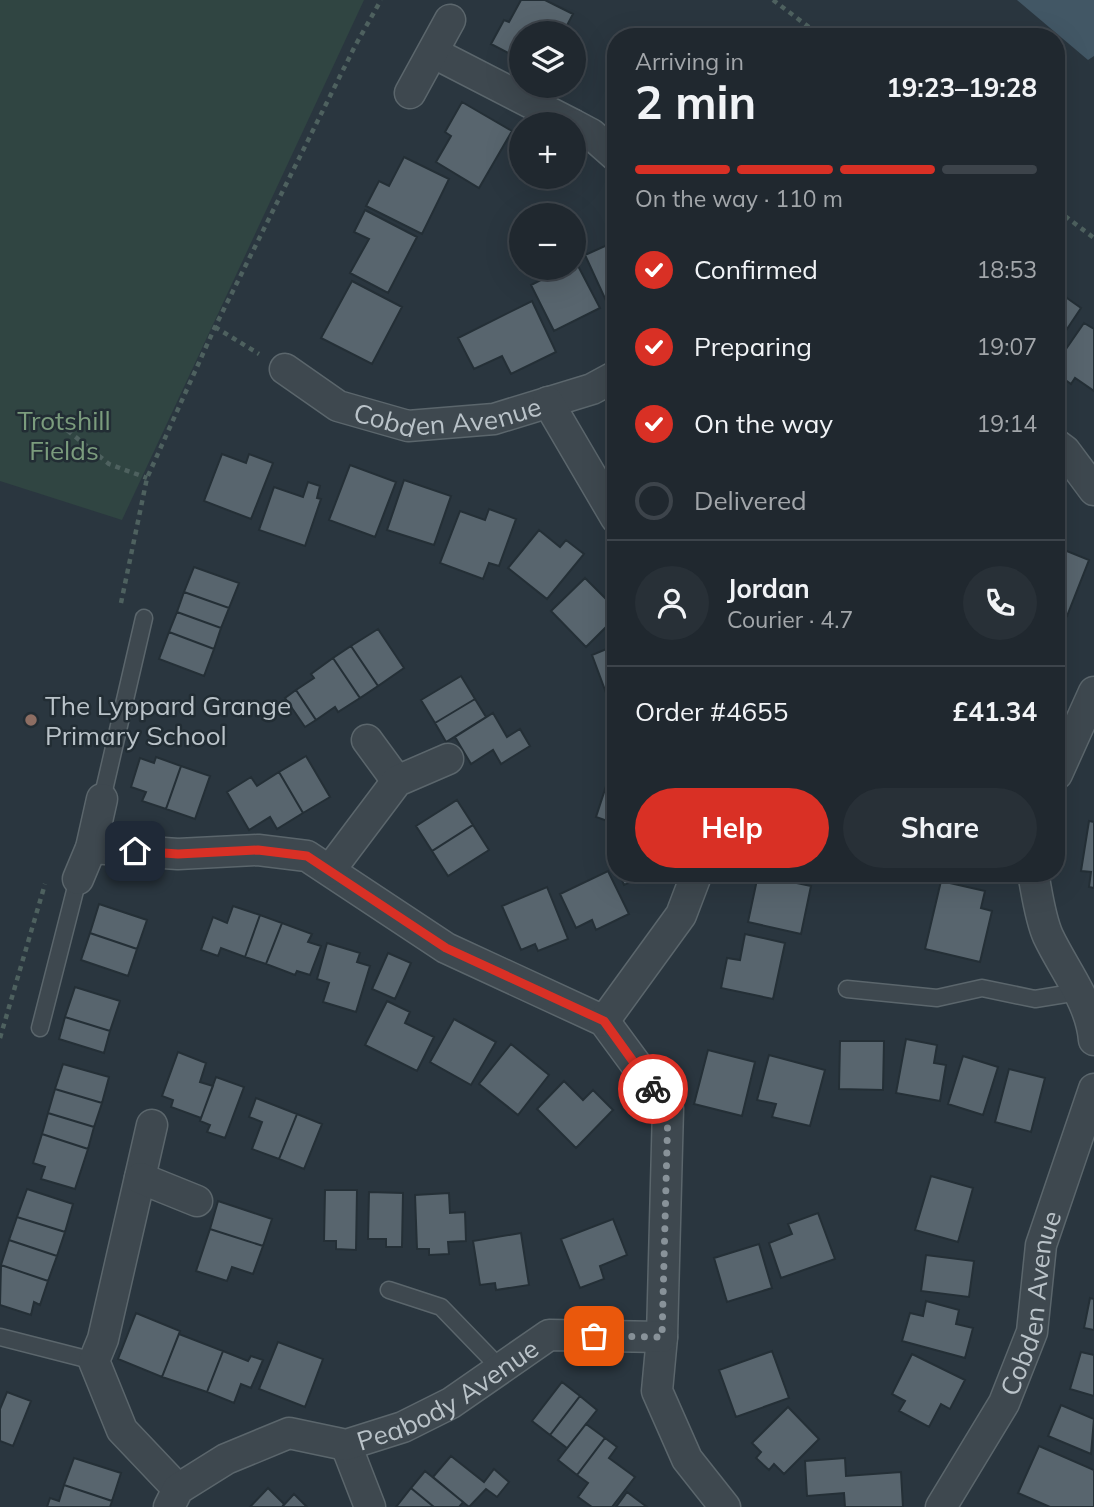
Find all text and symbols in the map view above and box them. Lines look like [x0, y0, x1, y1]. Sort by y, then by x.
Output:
map controls [509, 21, 586, 280]
button: layers [509, 21, 586, 98]
text: Arriving in [635, 47, 744, 76]
text: 19:23–19:28 [886, 71, 1037, 104]
text: 2 min [635, 73, 756, 131]
button: + [509, 112, 586, 189]
text: On the way · 110 m [635, 184, 843, 213]
button: − [509, 203, 586, 280]
icon: check [635, 251, 673, 289]
text: Confirmed [694, 253, 818, 286]
text: 18:53 [977, 255, 1037, 284]
icon: check [635, 328, 673, 366]
text: Preparing [694, 330, 812, 363]
text: 19:07 [977, 332, 1037, 361]
street label: Cobden Avenue [350, 389, 545, 444]
park label: Trotshill Fields [17, 404, 111, 467]
icon: check [635, 405, 673, 443]
text: On the way [694, 407, 833, 440]
text: 19:14 [977, 409, 1037, 438]
text: Delivered [694, 484, 807, 517]
button: person [635, 566, 709, 640]
button: phone [963, 566, 1037, 640]
text: Jordan [727, 572, 810, 605]
text: Courier · 4.7 [727, 605, 853, 634]
place label: The Lyppard Grange Primary School [45, 689, 291, 752]
text: Order #4655 [635, 695, 788, 728]
text: £41.34 [953, 695, 1037, 728]
marker: The Lyppard Grange Primary School [23, 712, 39, 728]
button: Help [635, 788, 829, 868]
button: Share [843, 788, 1037, 868]
pin [105, 821, 165, 881]
icon: home [116, 832, 154, 870]
courier [618, 1054, 688, 1124]
icon: bike [634, 1070, 672, 1108]
street label: Cobden Avenue [992, 1206, 1068, 1400]
pin [564, 1306, 624, 1366]
icon: bag [575, 1317, 613, 1355]
street label: Peabody Avenue [353, 1331, 544, 1457]

